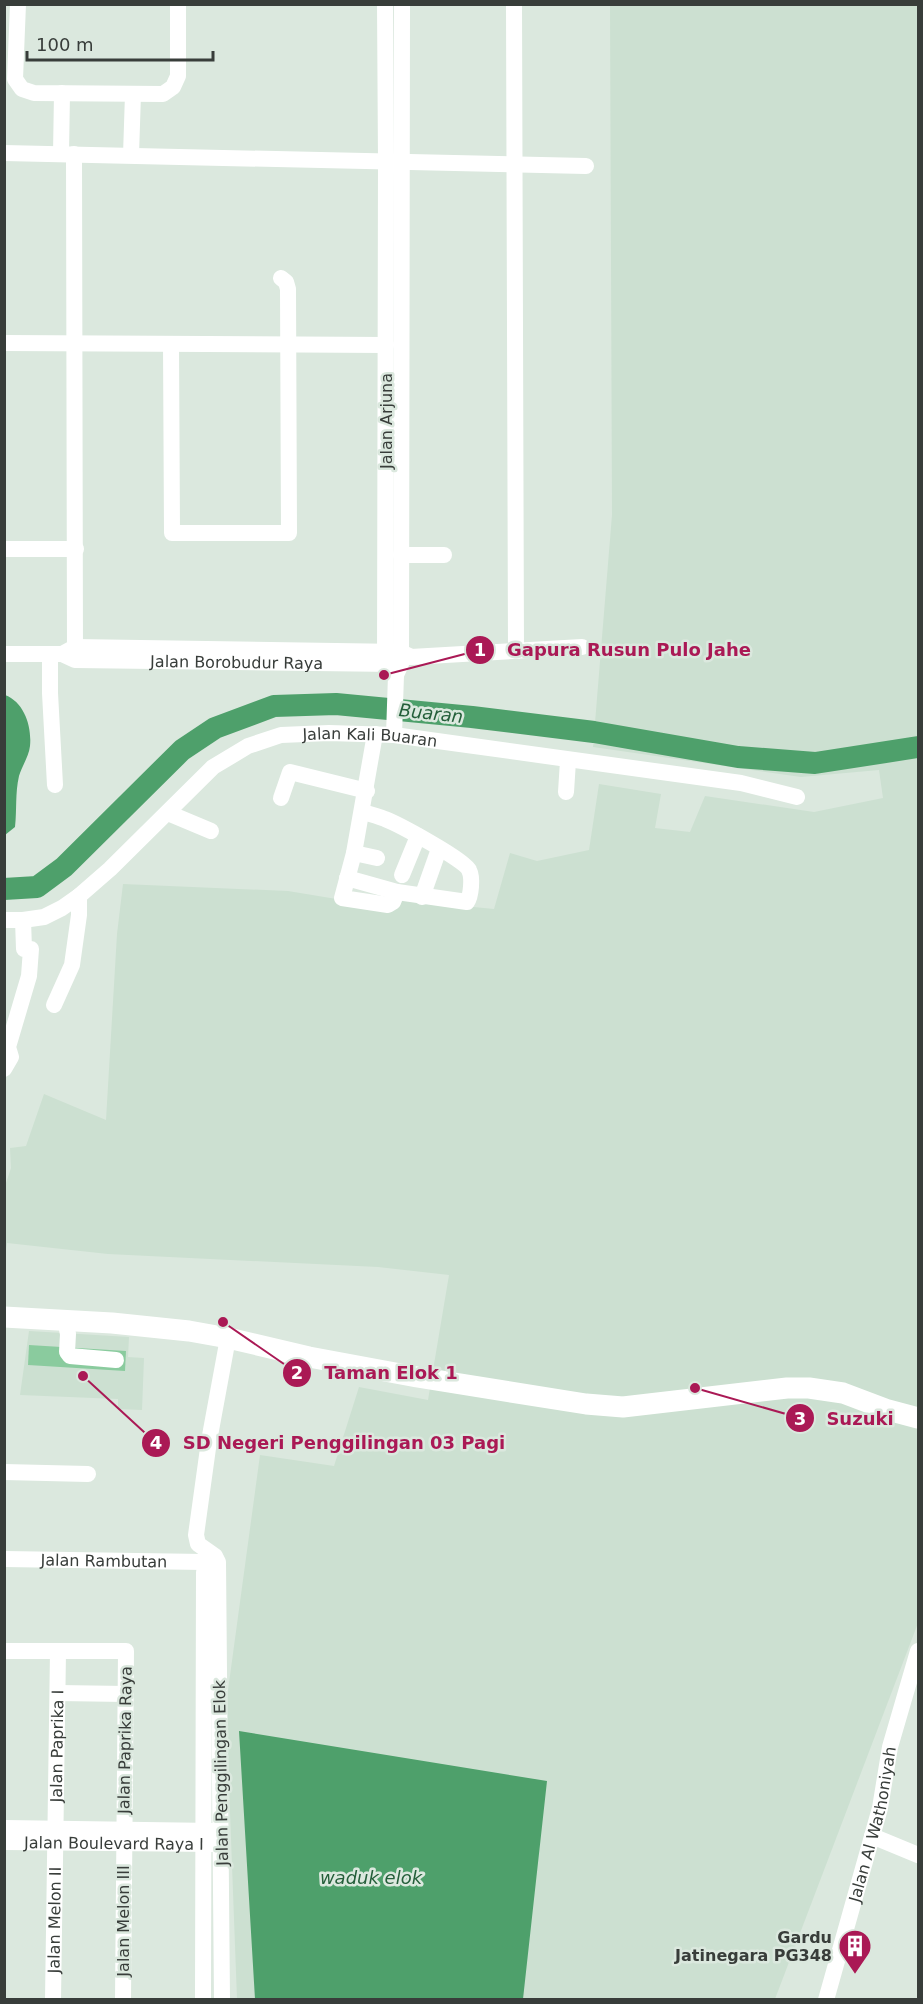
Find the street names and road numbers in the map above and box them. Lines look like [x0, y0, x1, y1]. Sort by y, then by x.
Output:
street label: Jalan Arjuna [377, 373, 396, 470]
street label: Jalan Borobudur Raya [149, 651, 323, 673]
street label: Jalan Kali Buaran [301, 723, 439, 750]
street label: Jalan Rambutan [39, 1550, 167, 1571]
street label: Jalan Paprika Raya [114, 1666, 136, 1815]
street label: Jalan Penggilingan Elok [210, 1679, 232, 1867]
street label: Jalan Paprika I [46, 1690, 67, 1803]
street label: Jalan Al Wathoniyah [844, 1745, 899, 1905]
street label: Jalan Boulevard Raya I [23, 1833, 204, 1853]
street label: Jalan Melon III [114, 1865, 133, 1978]
street label: Jalan Melon II [44, 1867, 64, 1974]

